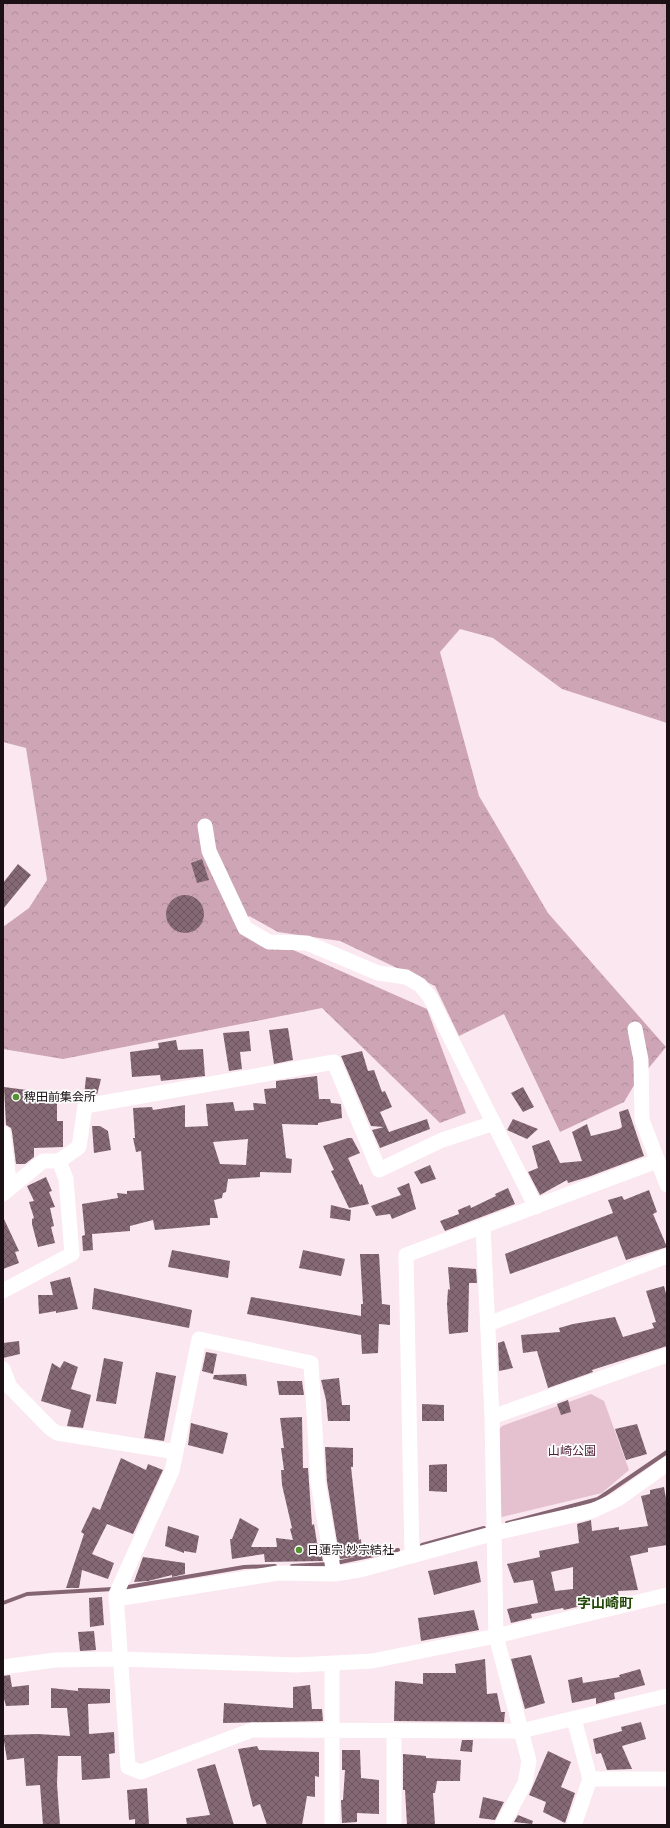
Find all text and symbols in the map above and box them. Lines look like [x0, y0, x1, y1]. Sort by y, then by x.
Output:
place label: 稗田前集会所 [24, 1089, 96, 1104]
marker: 稗田前集会所 [11, 1092, 21, 1102]
park label: 山崎公園 [548, 1443, 596, 1458]
place label: 日蓮宗 妙宗結社 [307, 1542, 394, 1557]
marker: 日蓮宗 妙宗結社 [294, 1545, 304, 1555]
district label: 字山崎町 [577, 1594, 633, 1611]

